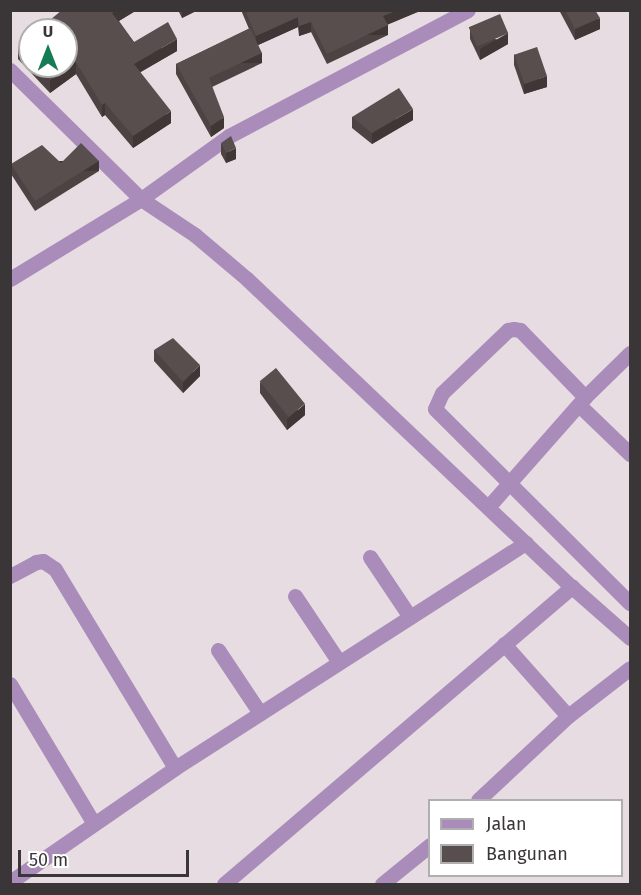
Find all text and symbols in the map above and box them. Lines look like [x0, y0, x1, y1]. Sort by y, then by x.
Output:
north arrow [18, 18, 78, 78]
text: U [43, 22, 53, 41]
legend [428, 799, 623, 877]
text: Jalan [486, 813, 527, 835]
scale bar [21, 838, 192, 876]
text: Bangunan [486, 843, 568, 865]
text: 50 m [29, 849, 68, 871]

